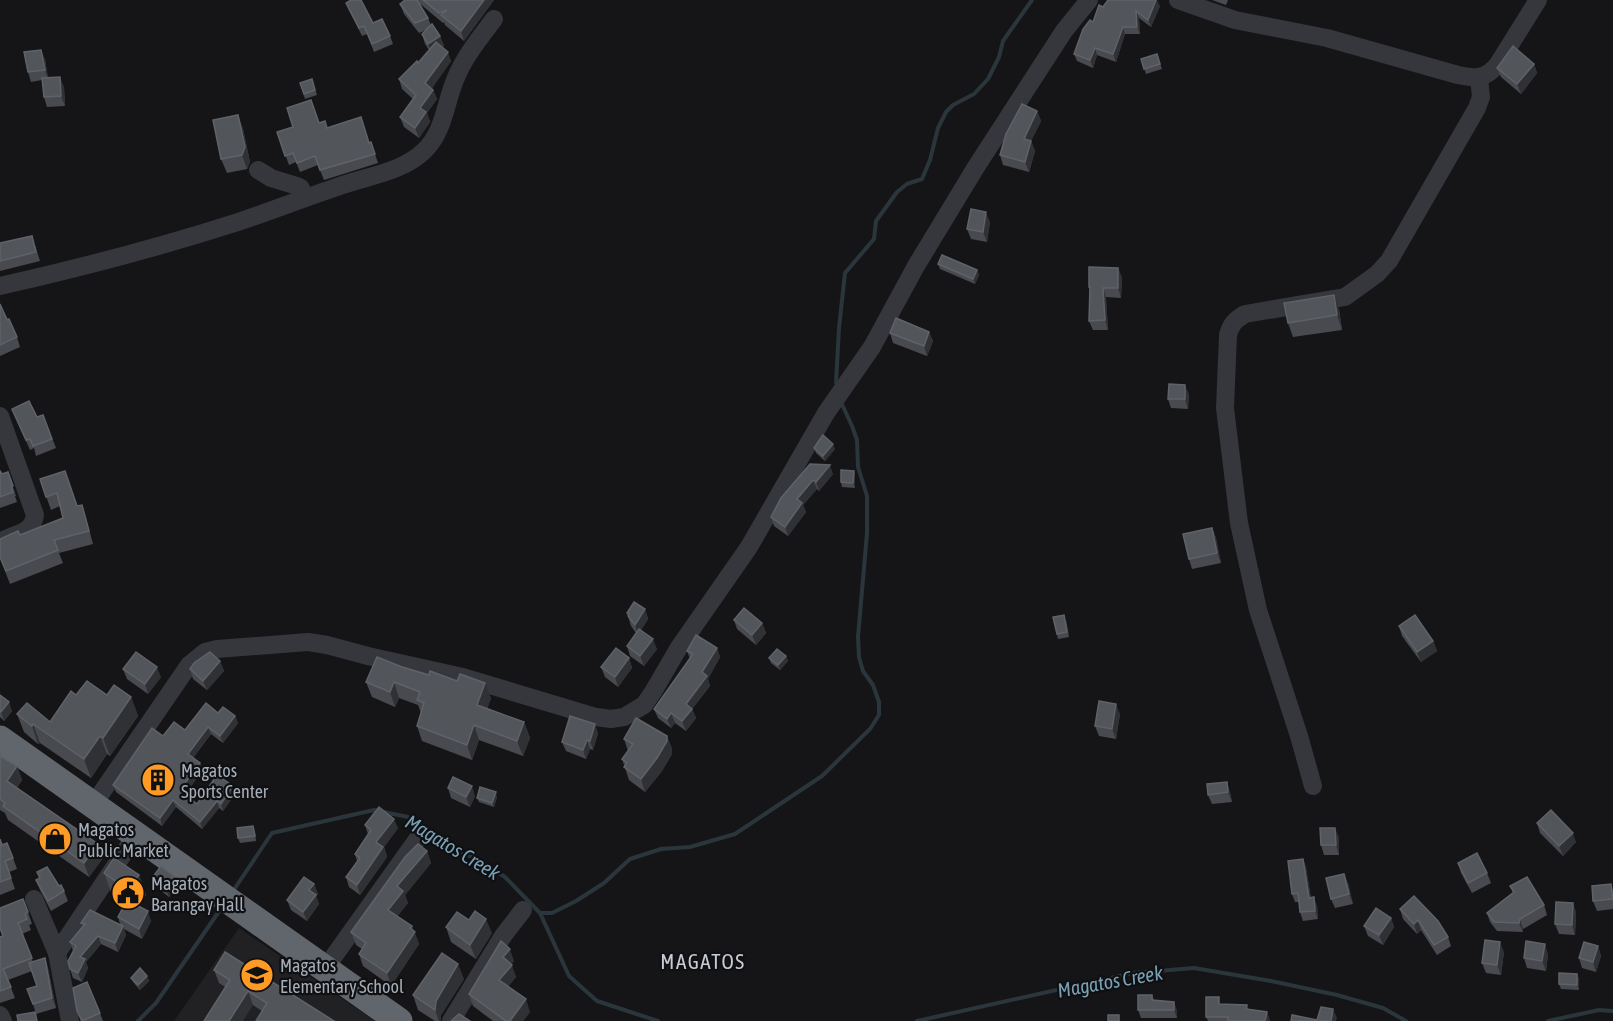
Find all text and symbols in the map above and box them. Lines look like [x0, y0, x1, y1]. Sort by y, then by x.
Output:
place label: Magatos Sports Center [181, 760, 269, 802]
building icon: Magatos Sports Center [140, 762, 176, 798]
water label: Magatos Creek [401, 810, 505, 884]
place label: Magatos Public Market [78, 819, 169, 861]
shop icon: Magatos Public Market [37, 821, 73, 857]
place label: Magatos Barangay Hall [151, 873, 244, 915]
public building icon: Magatos Barangay Hall [110, 875, 146, 911]
district label: MAGATOS [660, 949, 746, 973]
place label: Magatos Elementary School [280, 955, 404, 997]
school or university icon: Magatos Elementary School [239, 957, 275, 993]
water label: Magatos Creek [1055, 960, 1165, 1002]

